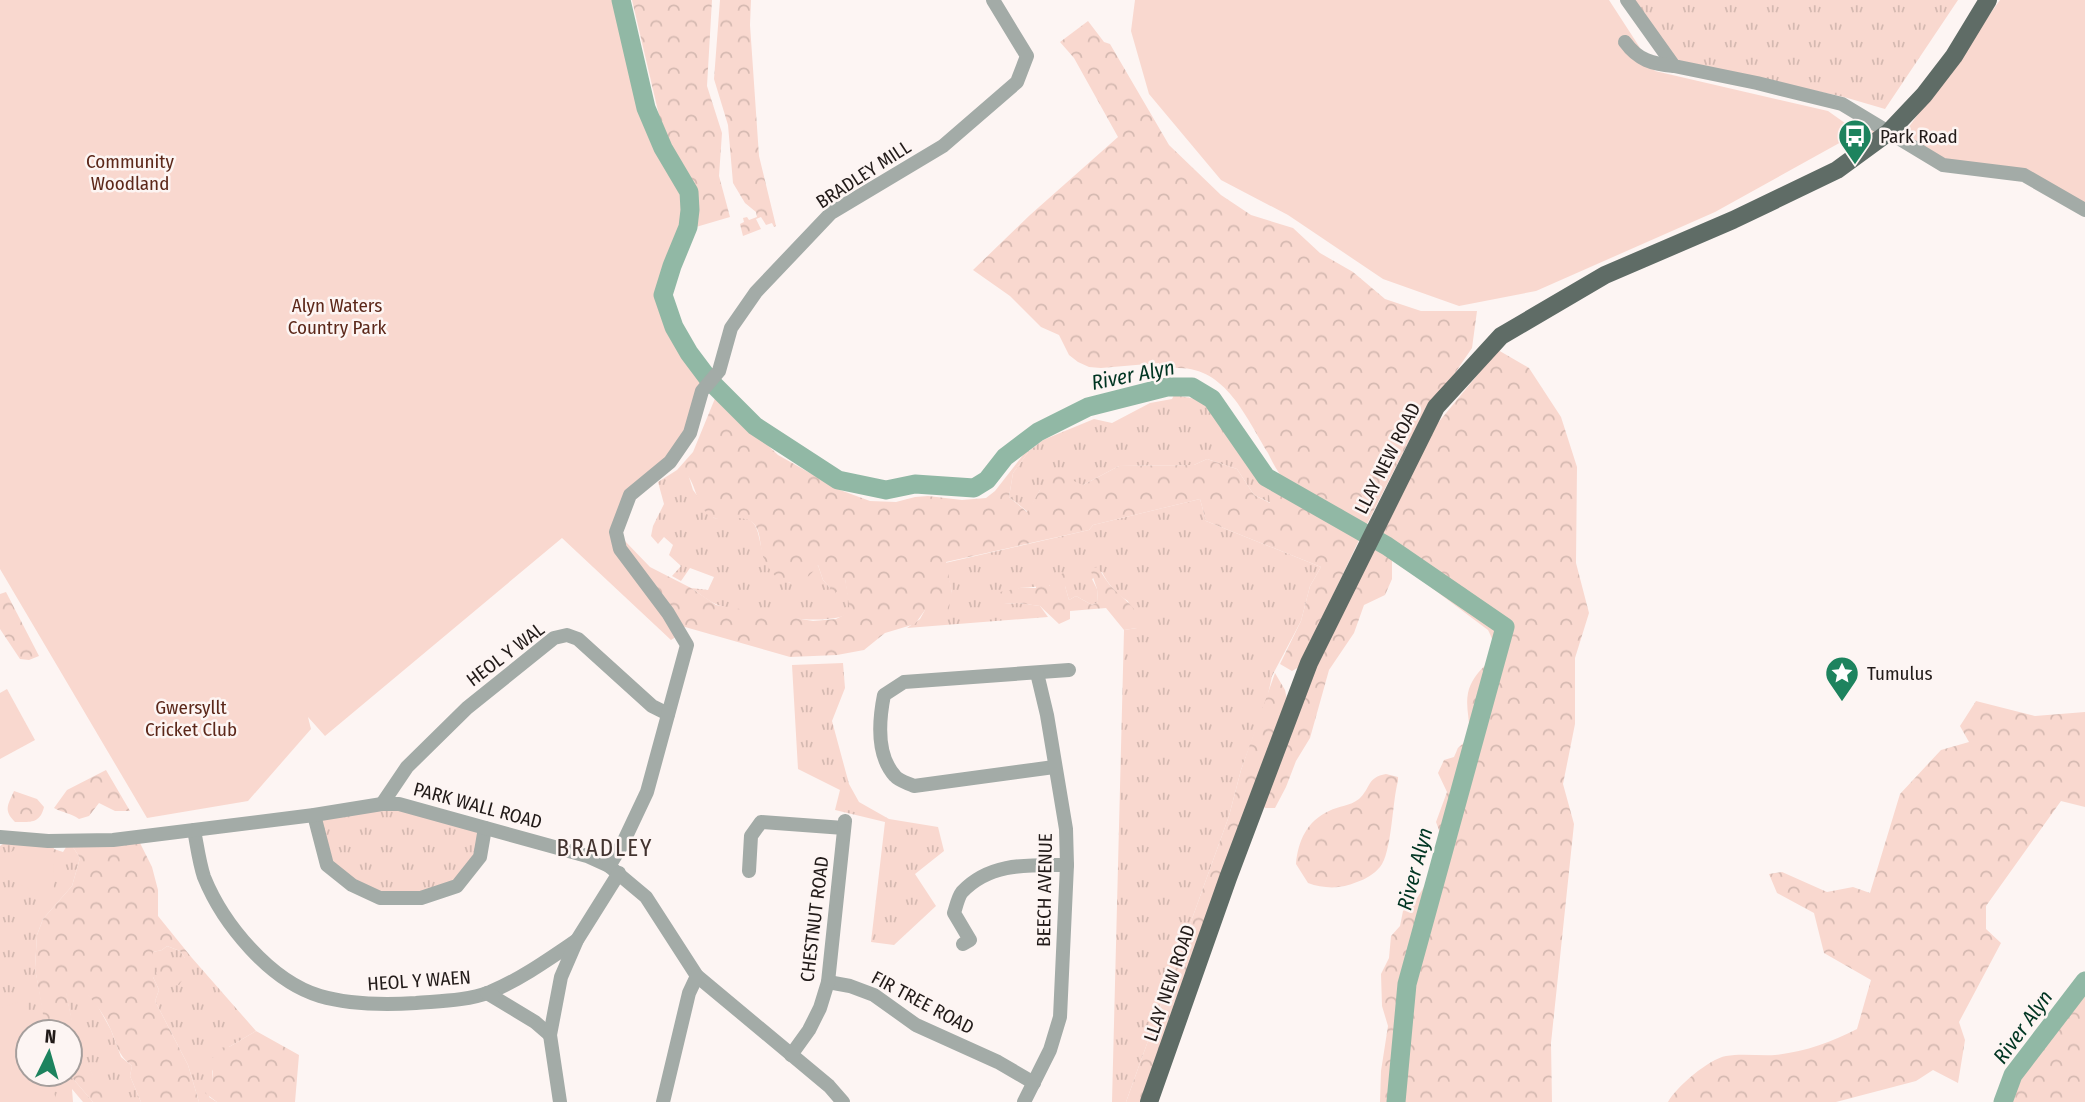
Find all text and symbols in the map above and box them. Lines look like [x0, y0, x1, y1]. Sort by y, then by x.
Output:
bus stop icon: Park Road [1836, 117, 1874, 166]
place label: Park Road [1880, 125, 1958, 148]
street label: BRADLEY MILL [812, 135, 915, 214]
park label: Community Woodland [86, 150, 174, 195]
park label: Alyn Waters Country Park [288, 294, 387, 339]
water label: River Alyn [1089, 354, 1177, 396]
street label: LLAY NEW ROAD [1350, 399, 1425, 518]
street label: HEOL Y WAL [462, 617, 549, 691]
place icon: Tumulus [1823, 654, 1861, 703]
place label: Tumulus [1867, 662, 1933, 685]
park label: Gwersyllt Cricket Club [145, 696, 237, 741]
street label: PARK WALL ROAD [411, 777, 545, 834]
water label: River Alyn [1392, 825, 1438, 913]
street label: BEECH AVENUE [1032, 833, 1057, 947]
district label: BRADLEY [557, 834, 653, 862]
street label: CHESTNUT ROAD [795, 855, 834, 983]
street label: LLAY NEW ROAD [1139, 922, 1200, 1045]
street label: HEOL Y WAEN [367, 965, 472, 996]
street label: FIR TREE ROAD [868, 966, 978, 1039]
water label: River Alyn [1988, 985, 2058, 1069]
north arrow [14, 1018, 84, 1088]
text: N [44, 1025, 57, 1049]

